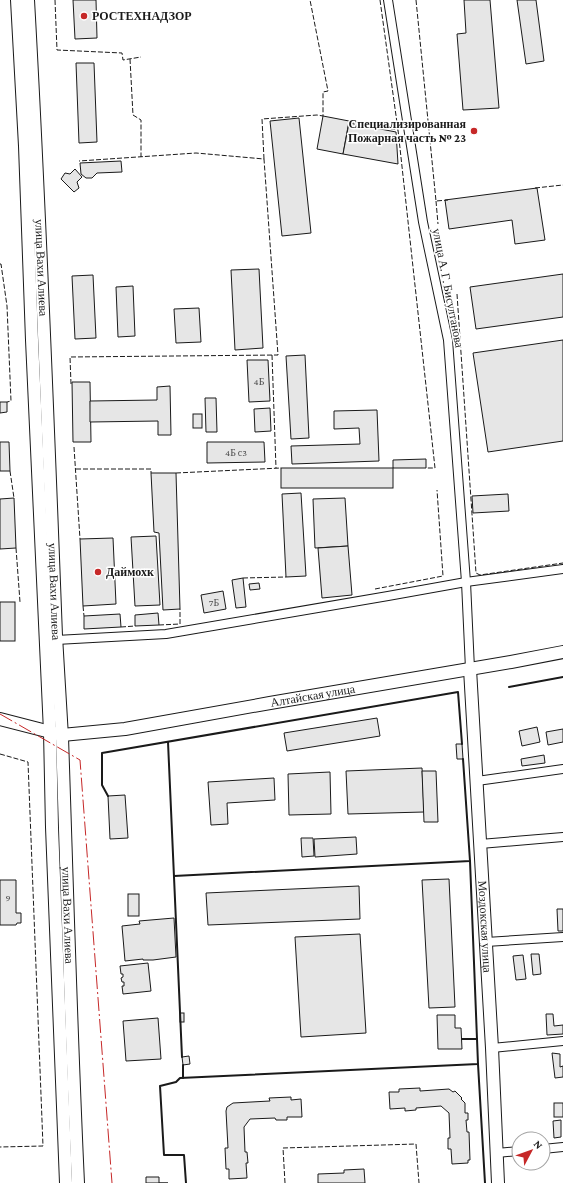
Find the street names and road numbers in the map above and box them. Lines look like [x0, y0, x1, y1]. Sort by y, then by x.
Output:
street label: улица Вахи Алиева [32, 219, 50, 317]
street label: улица А. Г. Бисултанова [430, 227, 467, 350]
street label: улица Вахи Алиева [45, 543, 63, 641]
street label: Алтайская улица [269, 682, 357, 710]
street label: улица Вахи Алиева [59, 866, 76, 965]
street label: Моздокская улица [475, 880, 495, 974]

